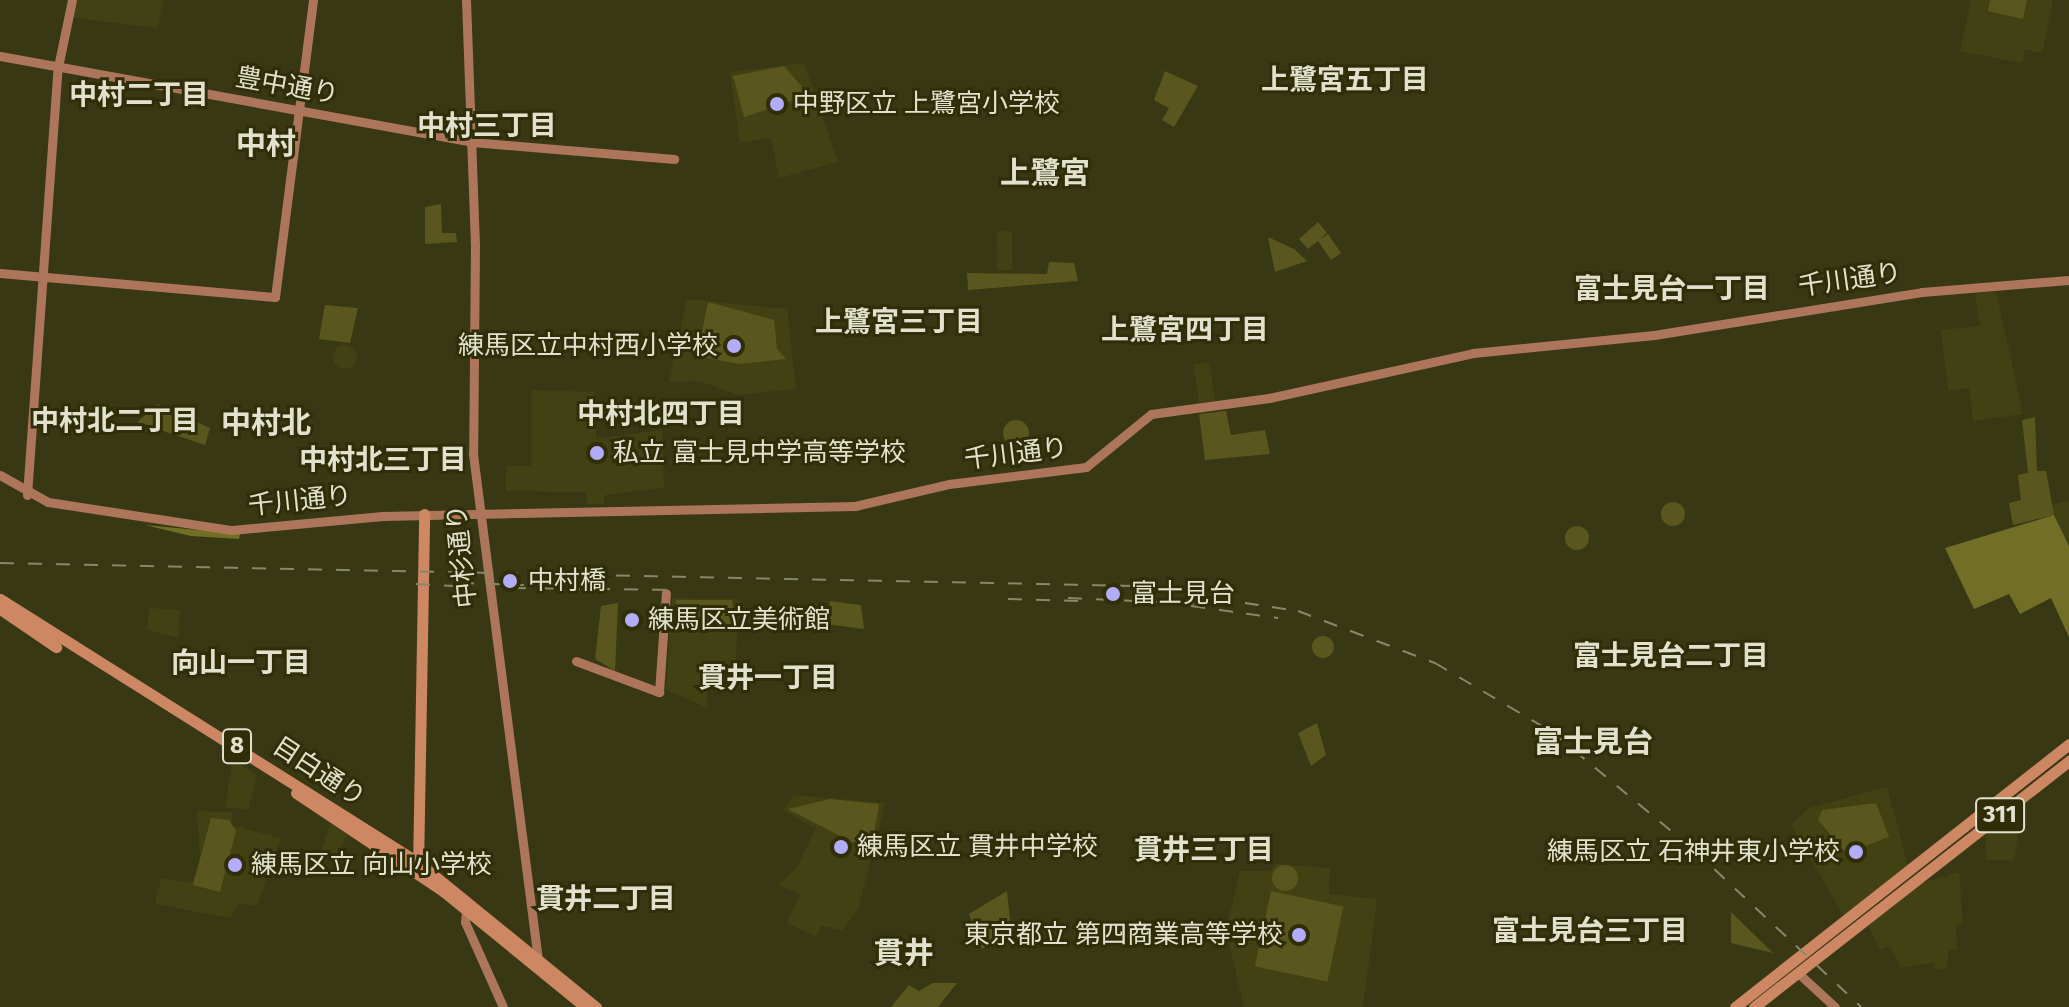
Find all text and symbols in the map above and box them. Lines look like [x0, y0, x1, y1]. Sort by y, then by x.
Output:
street label: 豊中通り [233, 62, 341, 110]
district label: 上鷺宮五丁目 [1261, 63, 1429, 97]
district label: 中村二丁目 [69, 78, 209, 112]
place label: 中野区立 上鷺宮小学校 [793, 88, 1060, 120]
marker: 中野区立 上鷺宮小学校 [768, 95, 786, 113]
district label: 中村三丁目 [417, 109, 557, 143]
district label: 中村 [236, 126, 296, 162]
district label: 上鷺宮 [1000, 155, 1090, 191]
street label: 千川通り [1796, 257, 1904, 303]
district label: 富士見台一丁目 [1574, 272, 1770, 306]
district label: 上鷺宮三丁目 [815, 305, 983, 339]
district label: 上鷺宮四丁目 [1101, 313, 1269, 347]
place label: 練馬区立中村西小学校 [458, 330, 718, 362]
marker: 練馬区立中村西小学校 [725, 337, 743, 355]
district label: 中村北四丁目 [577, 397, 745, 431]
district label: 中村北二丁目 [31, 404, 199, 438]
district label: 中村北 [221, 405, 311, 441]
street label: 千川通り [962, 432, 1070, 476]
place label: 私立 富士見中学高等学校 [613, 437, 906, 469]
district label: 中村北三丁目 [299, 443, 467, 477]
marker: 私立 富士見中学高等学校 [588, 444, 606, 462]
street label: 千川通り [247, 480, 353, 522]
street label: 中杉通り [441, 503, 483, 609]
place label: 中村橋 [528, 565, 606, 597]
marker: 中村橋 [499, 570, 521, 592]
place label: 富士見台 [1131, 578, 1235, 610]
marker: 富士見台 [1102, 583, 1124, 605]
place label: 練馬区立美術館 [648, 604, 830, 636]
marker: 練馬区立美術館 [623, 611, 641, 629]
district label: 富士見台二丁目 [1573, 639, 1769, 673]
district label: 向山一丁目 [171, 646, 311, 680]
district label: 貫井一丁目 [698, 661, 838, 695]
district label: 富士見台 [1533, 724, 1653, 760]
road number: 8 [221, 726, 253, 766]
street label: 目白通り [267, 731, 371, 813]
road number: 311 [1974, 795, 2026, 835]
place label: 練馬区立 貫井中学校 [857, 831, 1098, 863]
district label: 貫井三丁目 [1134, 833, 1274, 867]
place label: 練馬区立 石神井東小学校 [1547, 836, 1840, 868]
marker: 練馬区立 貫井中学校 [832, 838, 850, 856]
marker: 練馬区立 石神井東小学校 [1847, 843, 1865, 861]
place label: 練馬区立 向山小学校 [251, 849, 492, 881]
marker: 練馬区立 向山小学校 [226, 856, 244, 874]
district label: 貫井二丁目 [536, 882, 676, 916]
district label: 富士見台三丁目 [1492, 914, 1688, 948]
place label: 東京都立 第四商業高等学校 [964, 919, 1283, 951]
marker: 東京都立 第四商業高等学校 [1290, 926, 1308, 944]
district label: 貫井 [874, 935, 934, 971]

